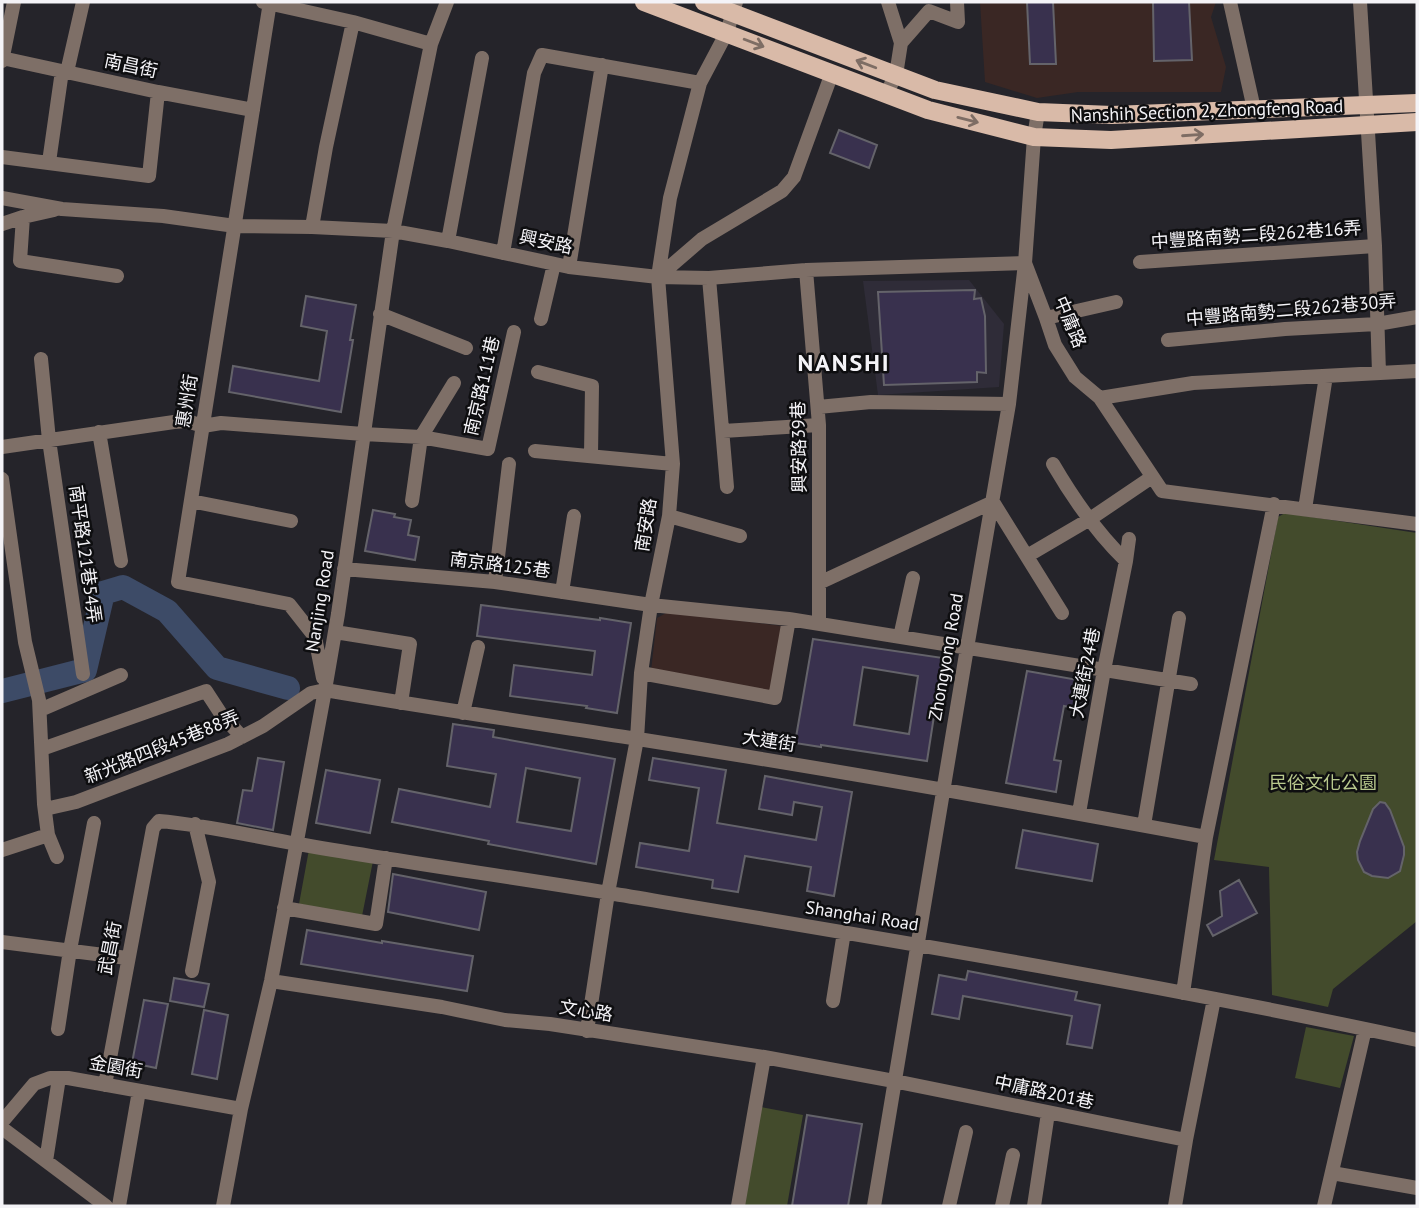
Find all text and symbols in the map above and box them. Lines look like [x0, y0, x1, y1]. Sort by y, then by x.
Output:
one-way arrow [743, 37, 765, 50]
street label: 南昌街 [102, 49, 160, 82]
one-way arrow [856, 57, 878, 69]
street label: Nanshih Section 2, Zhongfeng Road [1070, 94, 1344, 127]
one-way arrow [956, 115, 978, 128]
one-way arrow [1181, 128, 1204, 141]
street label: 中豐路南勢二段262巷16弄 [1150, 216, 1362, 253]
street label: 興安路 [517, 225, 575, 258]
street label: 中豐路南勢二段262巷30弄 [1185, 289, 1397, 330]
street label: 中庸路 [1049, 292, 1092, 351]
street label: 南京路111巷 [459, 334, 504, 438]
district label: NANSHI [797, 347, 891, 378]
street label: 惠州街 [171, 372, 202, 429]
street label: 興安路39巷 [786, 401, 811, 493]
street label: 南平路121巷54弄 [64, 483, 107, 624]
street label: 南安路 [630, 496, 661, 553]
street label: 南京路125巷 [448, 547, 552, 582]
street label: Nanjing Road [300, 548, 339, 654]
street label: Zhongyong Road [923, 591, 968, 722]
street label: 大連街24巷 [1064, 626, 1105, 720]
street label: 新光路四段45巷88弄 [81, 705, 243, 788]
street label: 大連街 [741, 725, 798, 756]
park label: 民俗文化公園 [1269, 771, 1377, 794]
street label: Shanghai Road [804, 895, 920, 936]
street label: 武昌街 [93, 919, 126, 977]
street label: 文心路 [558, 995, 615, 1026]
street label: 金園街 [88, 1050, 145, 1083]
street label: 中庸路201巷 [992, 1070, 1096, 1113]

